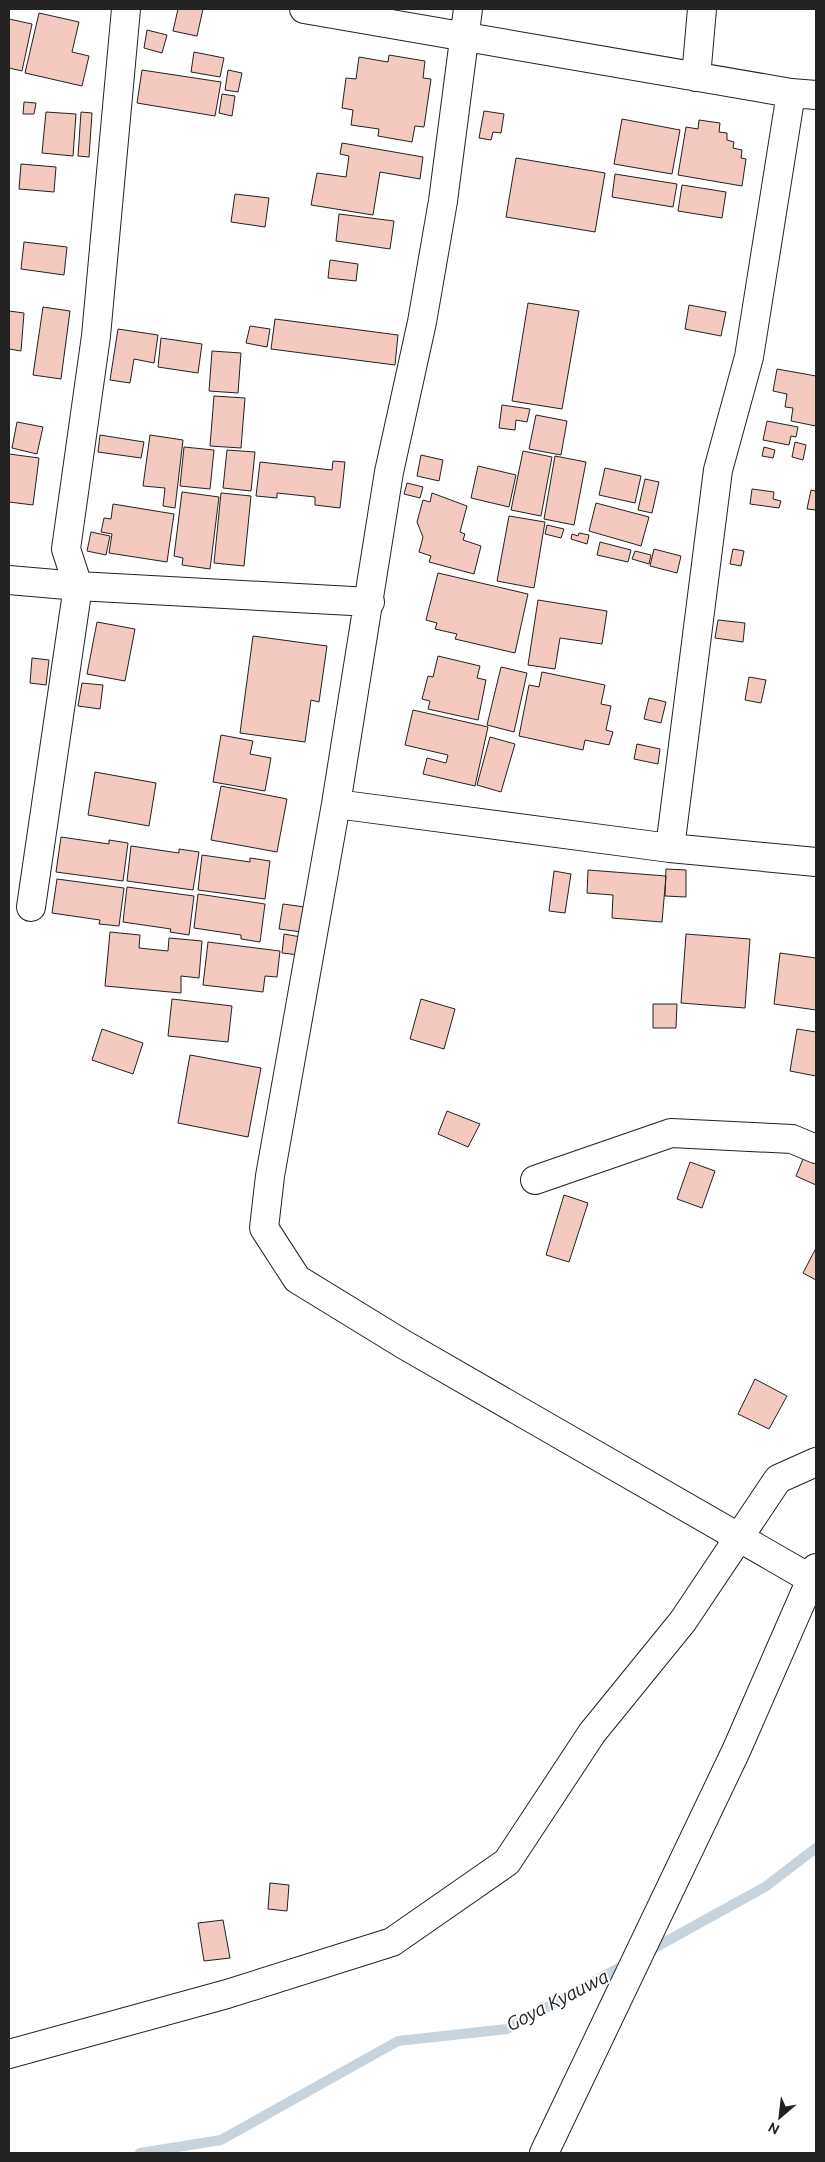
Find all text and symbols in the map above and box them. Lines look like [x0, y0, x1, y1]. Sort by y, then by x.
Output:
water label: Goya Kyauwa [502, 1965, 612, 2035]
north arrow [755, 2092, 805, 2142]
text: N [766, 2119, 782, 2138]

